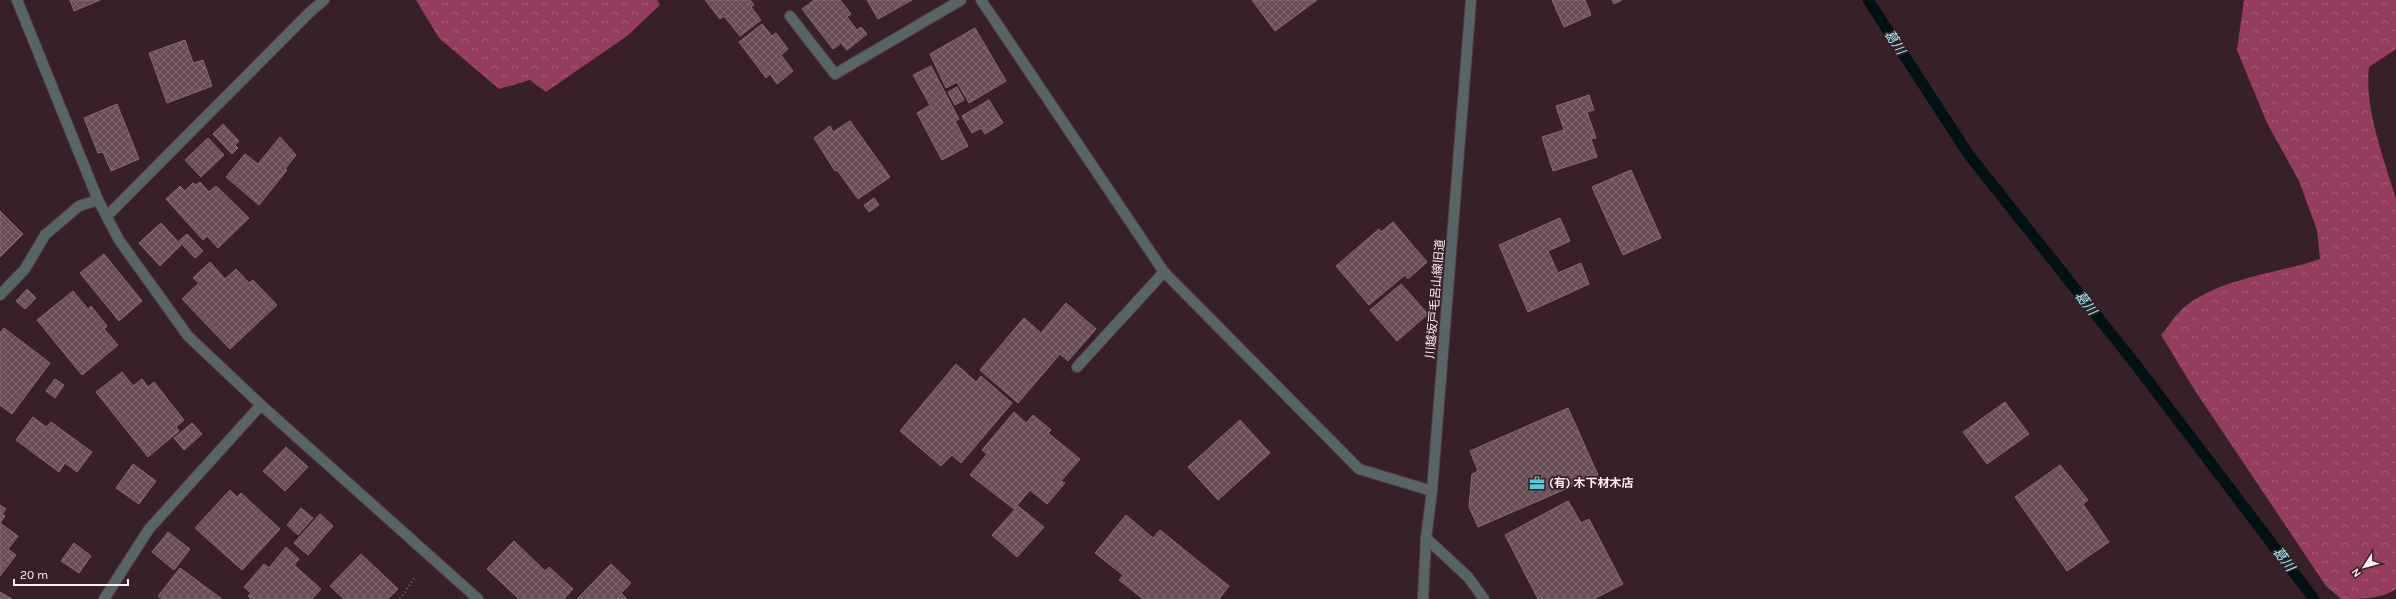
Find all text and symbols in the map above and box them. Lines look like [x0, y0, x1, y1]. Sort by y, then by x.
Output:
water label: 葛川 [1882, 27, 1909, 59]
street label: 川越坂戸毛呂山線旧道 [1423, 239, 1447, 359]
water label: 葛川 [2072, 288, 2101, 319]
office icon: (有) 木下材木店 [1528, 474, 1546, 492]
place label: (有) 木下材木店 [1549, 476, 1634, 490]
water label: 葛川 [2270, 544, 2299, 575]
north arrow [2344, 547, 2384, 587]
scale bar [14, 561, 128, 587]
text: N [2349, 566, 2364, 580]
text: 20 m [20, 568, 48, 582]

